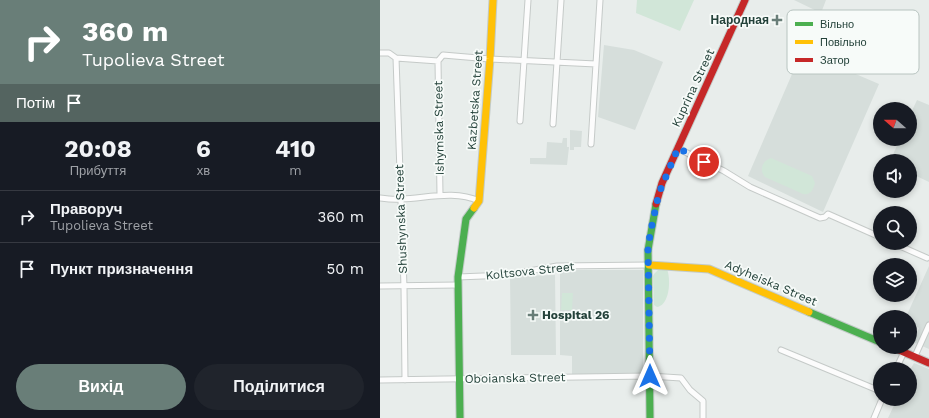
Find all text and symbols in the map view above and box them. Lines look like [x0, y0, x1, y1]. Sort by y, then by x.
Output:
legend [787, 10, 919, 74]
place label: Народная [711, 13, 769, 27]
text: 360 m [82, 15, 168, 48]
marker: Народная [772, 15, 782, 25]
icon: right [16, 16, 68, 68]
text: Вільно [820, 18, 854, 31]
text: Повільно [820, 36, 867, 49]
street label: Kuprina Street [669, 47, 717, 129]
text: Tupolieva Street [82, 49, 225, 70]
street label: Kazbetska Street [465, 50, 485, 150]
text: Затор [820, 54, 850, 67]
street label: Ishymska Street [431, 81, 447, 175]
icon: arrive [63, 92, 85, 114]
text: Потім [16, 94, 55, 112]
north arrow [873, 102, 917, 146]
map controls [873, 102, 917, 406]
text: 20:08 [64, 135, 132, 163]
text: 6 [196, 135, 211, 163]
text: 410 [275, 135, 316, 163]
pin [687, 145, 721, 179]
icon: arrive [693, 151, 715, 173]
button: sound [873, 154, 917, 198]
text: Прибуття [70, 163, 126, 178]
text: хв [197, 163, 210, 178]
text: m [289, 163, 302, 178]
street label: Shushynska Street [392, 164, 410, 274]
text: Праворуч [50, 200, 123, 218]
icon: right [16, 206, 38, 228]
button: search [873, 206, 917, 250]
text: 360 m [317, 208, 364, 226]
text: Tupolieva Street [50, 218, 153, 233]
street label: Adyheiska Street [723, 257, 819, 309]
icon: arrive [16, 258, 38, 280]
button: layers [873, 258, 917, 302]
street label: Koltsova Street [485, 259, 575, 283]
text: Пункт призначення [50, 260, 193, 278]
text: 50 m [327, 260, 364, 278]
place label: Hospital 26 [542, 308, 610, 322]
marker: Hospital 26 [527, 309, 539, 321]
button: + [873, 310, 917, 354]
position arrow [629, 355, 671, 397]
button: − [873, 362, 917, 406]
button: Вихід [16, 364, 186, 410]
button: Поділитися [194, 364, 364, 410]
street label: Oboianska Street [464, 370, 566, 386]

